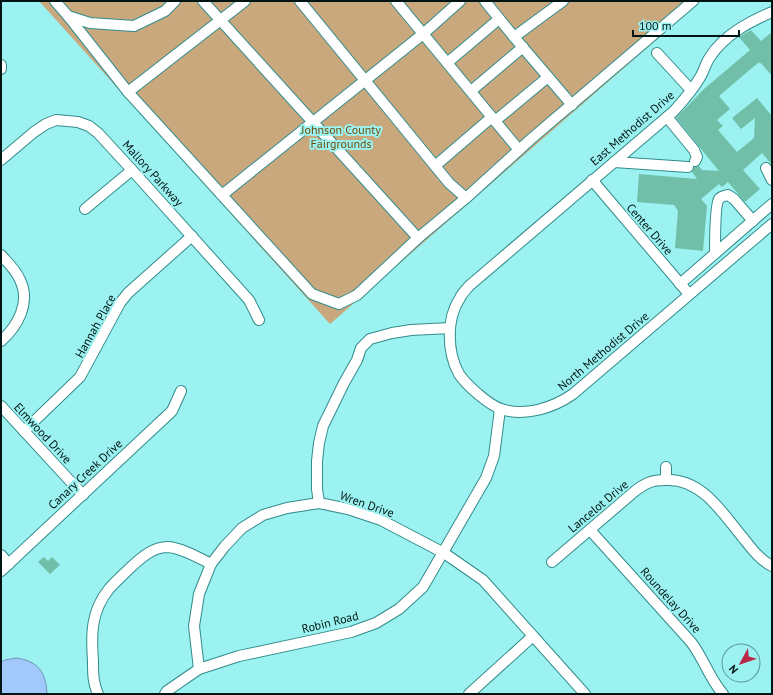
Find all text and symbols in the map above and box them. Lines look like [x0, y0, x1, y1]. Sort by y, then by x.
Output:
scale bar [633, 12, 739, 38]
text: 100 m [639, 18, 672, 33]
street label: East Methodist Drive [587, 87, 677, 169]
park label: Johnson County Fairgrounds [300, 122, 381, 151]
street label: Mallory Parkway [119, 137, 187, 209]
street label: Center Drive [624, 200, 676, 258]
street label: Hannah Place [71, 292, 119, 360]
street label: North Methodist Drive [554, 309, 652, 393]
street label: Elmwood Drive [11, 399, 75, 467]
street label: Canary Creek Drive [45, 436, 125, 512]
street label: Lancelot Drive [565, 477, 631, 535]
street label: Wren Drive [338, 488, 396, 520]
street label: Roundelay Drive [638, 564, 704, 636]
street label: Robin Road [300, 608, 360, 636]
north arrow [721, 643, 761, 683]
text: N [726, 662, 741, 677]

